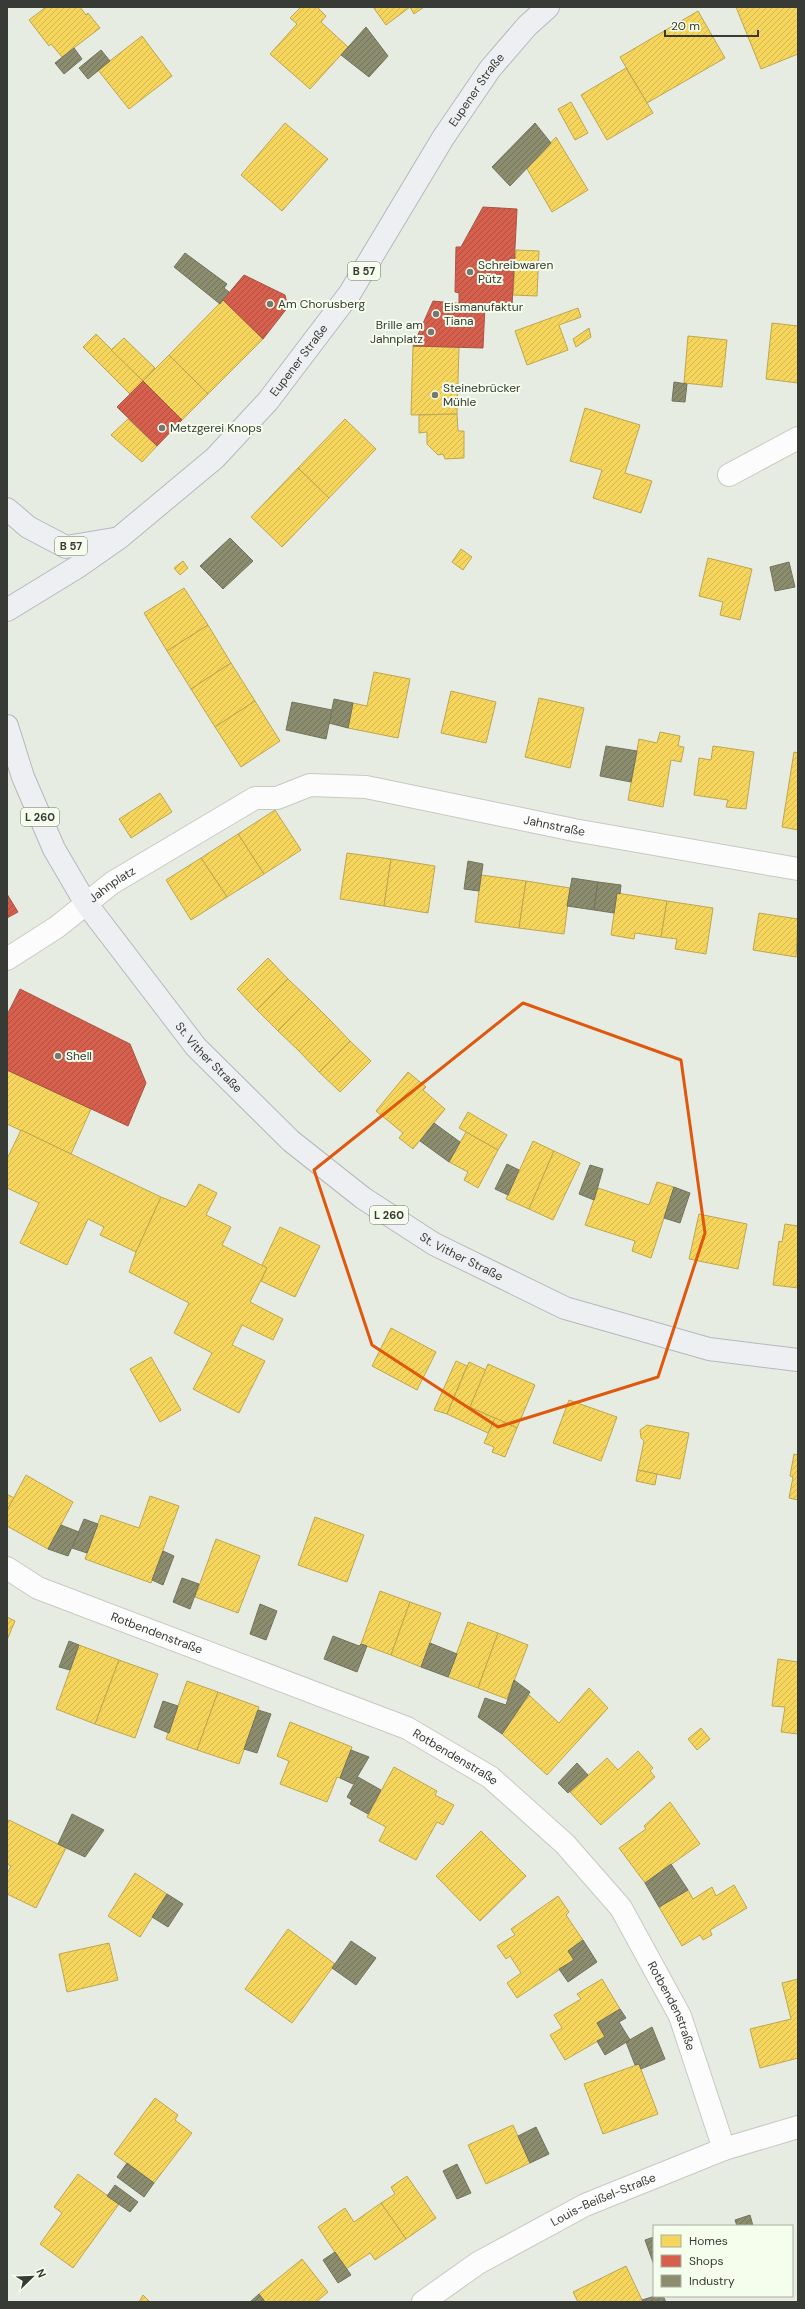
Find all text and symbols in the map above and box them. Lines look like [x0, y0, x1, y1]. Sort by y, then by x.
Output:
scale bar [665, 12, 758, 38]
text: 20 m [671, 18, 700, 34]
street label: Eupener Straße [445, 50, 508, 130]
place label: Schreibwaren Pütz [478, 257, 553, 287]
road number: B 57 [348, 262, 380, 280]
marker: Schreibwaren Pütz [465, 267, 475, 277]
place label: Am Chorusberg [278, 296, 365, 312]
marker: Am Chorusberg [265, 299, 275, 309]
place label: Eismanufaktur Tiana [444, 299, 524, 329]
marker: Eismanufaktur Tiana [431, 309, 441, 319]
place label: Brille am Jahnplatz [370, 317, 423, 347]
street label: Eupener Straße [266, 321, 332, 400]
marker: Brille am Jahnplatz [426, 327, 436, 337]
place label: Steinebrücker Mühle [443, 380, 521, 410]
marker: Steinebrücker Mühle [430, 390, 440, 400]
place label: Metzgerei Knops [170, 420, 262, 436]
marker: Metzgerei Knops [157, 423, 167, 433]
road number: B 57 [55, 537, 87, 555]
road number: L 260 [21, 808, 59, 826]
street label: Jahnstraße [522, 812, 587, 840]
street label: Jahnplatz [86, 863, 138, 906]
street label: St. Vither Straße [172, 1019, 246, 1096]
place label: Shell [66, 1048, 92, 1064]
marker: Shell [53, 1051, 63, 1061]
road number: L 260 [370, 1206, 408, 1224]
street label: St. Vither Straße [416, 1229, 506, 1285]
street label: Rotbendenstraße [109, 1608, 205, 1658]
street label: Rotbendenstraße [410, 1725, 502, 1789]
street label: Rotbendenstraße [644, 1959, 699, 2053]
street label: Louis-Beißel-Straße [548, 2169, 658, 2230]
legend [653, 2225, 793, 2297]
text: Homes [689, 2233, 728, 2249]
text: Shops [689, 2253, 724, 2269]
north arrow [12, 2257, 52, 2297]
text: N [33, 2267, 49, 2280]
text: Industry [689, 2273, 735, 2289]

